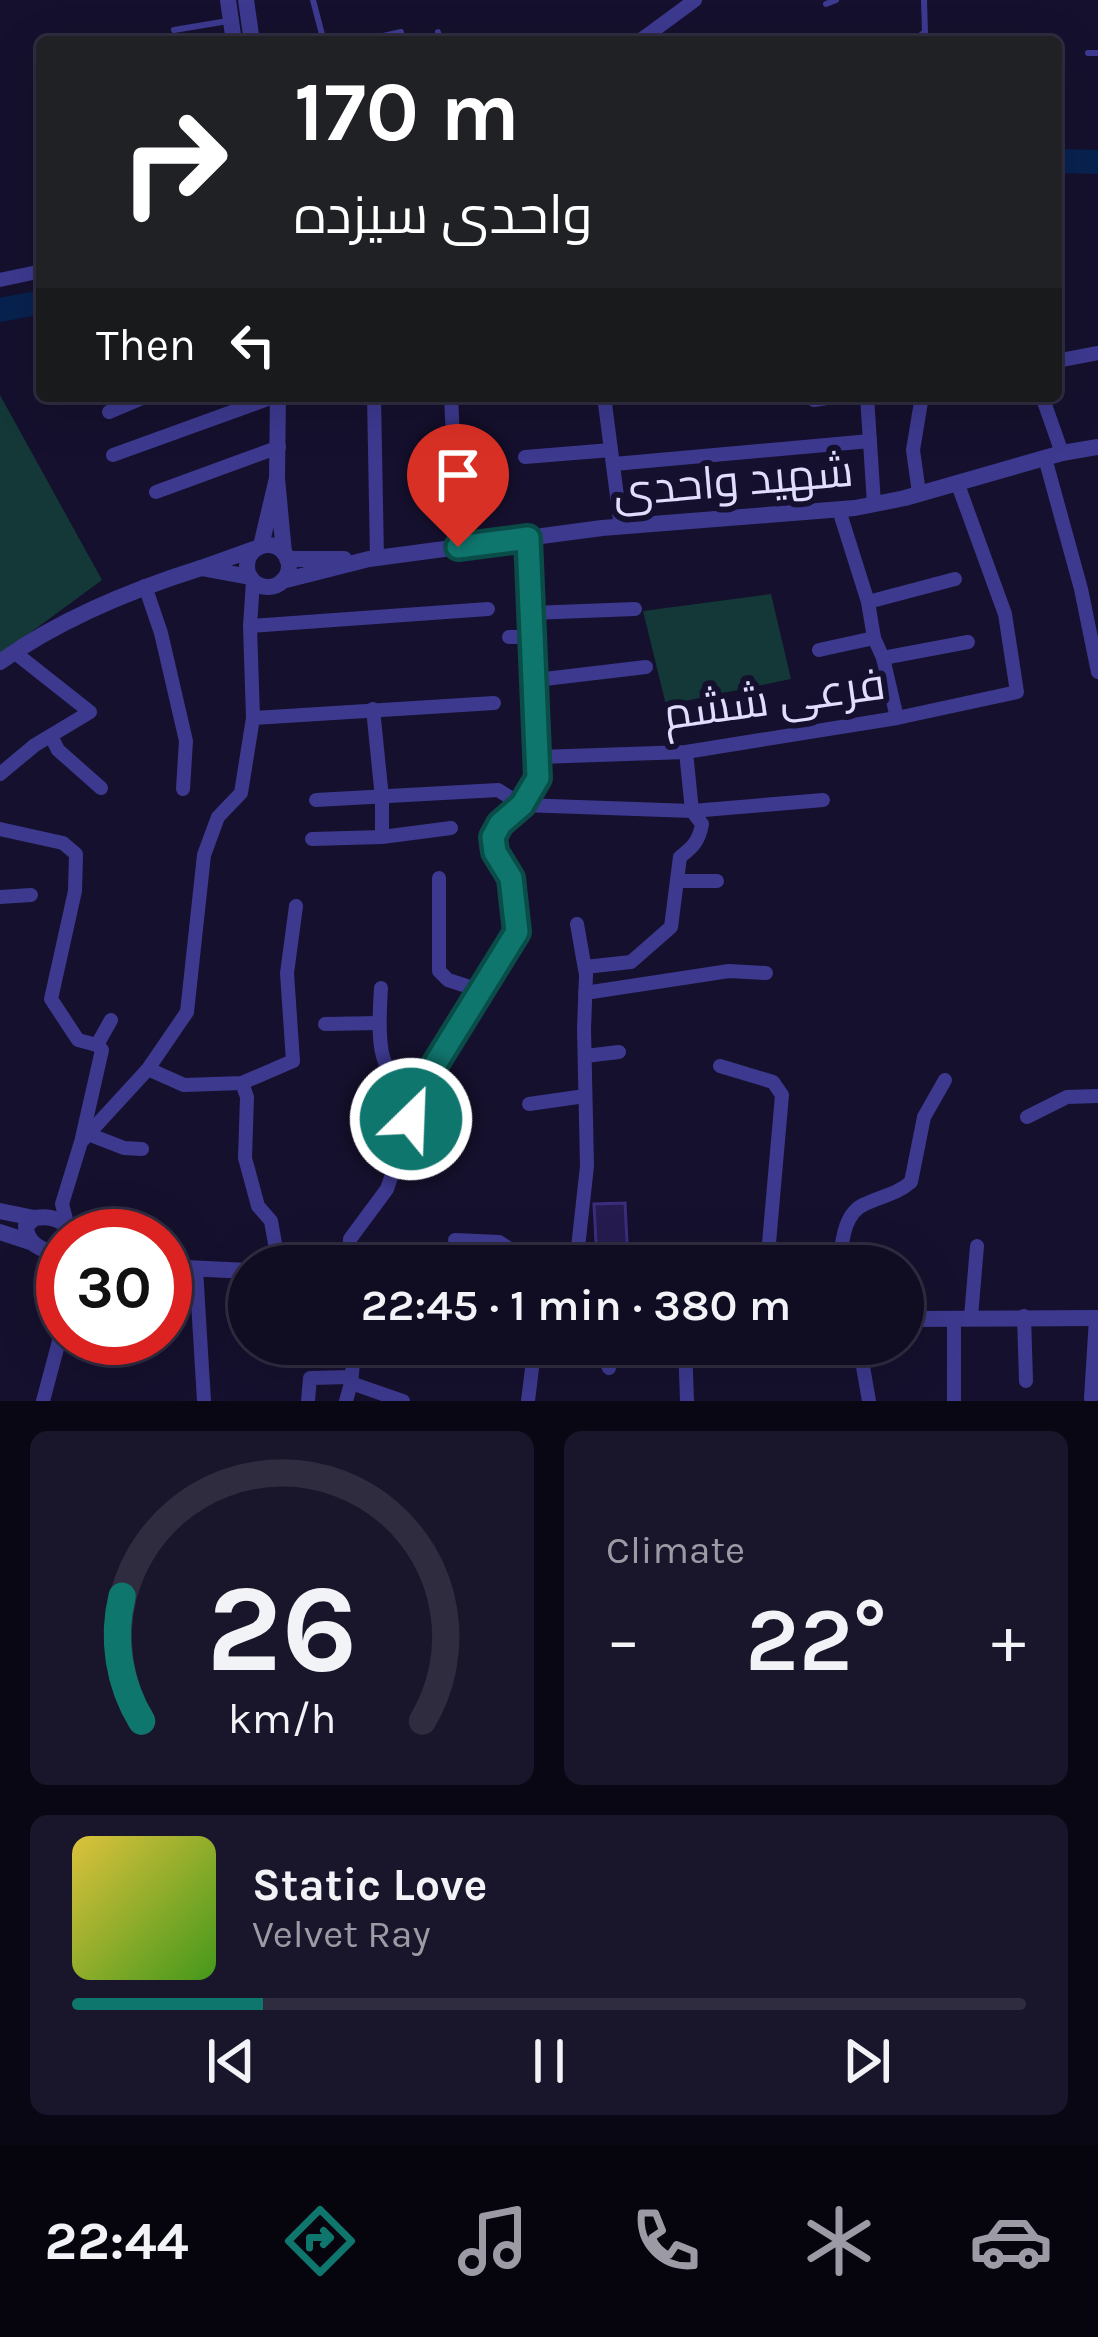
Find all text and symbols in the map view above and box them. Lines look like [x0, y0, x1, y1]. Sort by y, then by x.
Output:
text: 170 m [294, 63, 520, 161]
icon: right [96, 84, 252, 240]
text: واحدی سیزده [294, 183, 592, 247]
icon: left [220, 312, 286, 378]
text: Then [96, 319, 196, 371]
pin [407, 424, 509, 547]
icon: arrive [425, 442, 491, 508]
street label: شهید واحدی [611, 445, 855, 518]
street label: فرعی ششم [660, 658, 889, 744]
position arrow [348, 1056, 474, 1182]
speed limit sign: 30 [36, 1209, 192, 1365]
text: 22:45 · 1 min · 380 m [361, 1279, 791, 1331]
text: Climate [606, 1527, 745, 1573]
text: 26 [206, 1556, 358, 1701]
text: 22° [745, 1587, 887, 1693]
text: − [606, 1601, 641, 1679]
text: + [991, 1601, 1026, 1679]
text: km/h [228, 1694, 336, 1744]
text: Static Love [252, 1859, 487, 1911]
text: Velvet Ray [252, 1911, 431, 1957]
icon: previous [198, 2028, 264, 2094]
icon: pause [516, 2028, 582, 2094]
icon: next [834, 2028, 900, 2094]
icon: directions [278, 2199, 362, 2283]
icon: music [451, 2199, 535, 2283]
icon: phone [624, 2199, 708, 2283]
icon: climate [797, 2199, 881, 2283]
icon: car [969, 2199, 1053, 2283]
text: 22:44 [44, 2209, 189, 2273]

